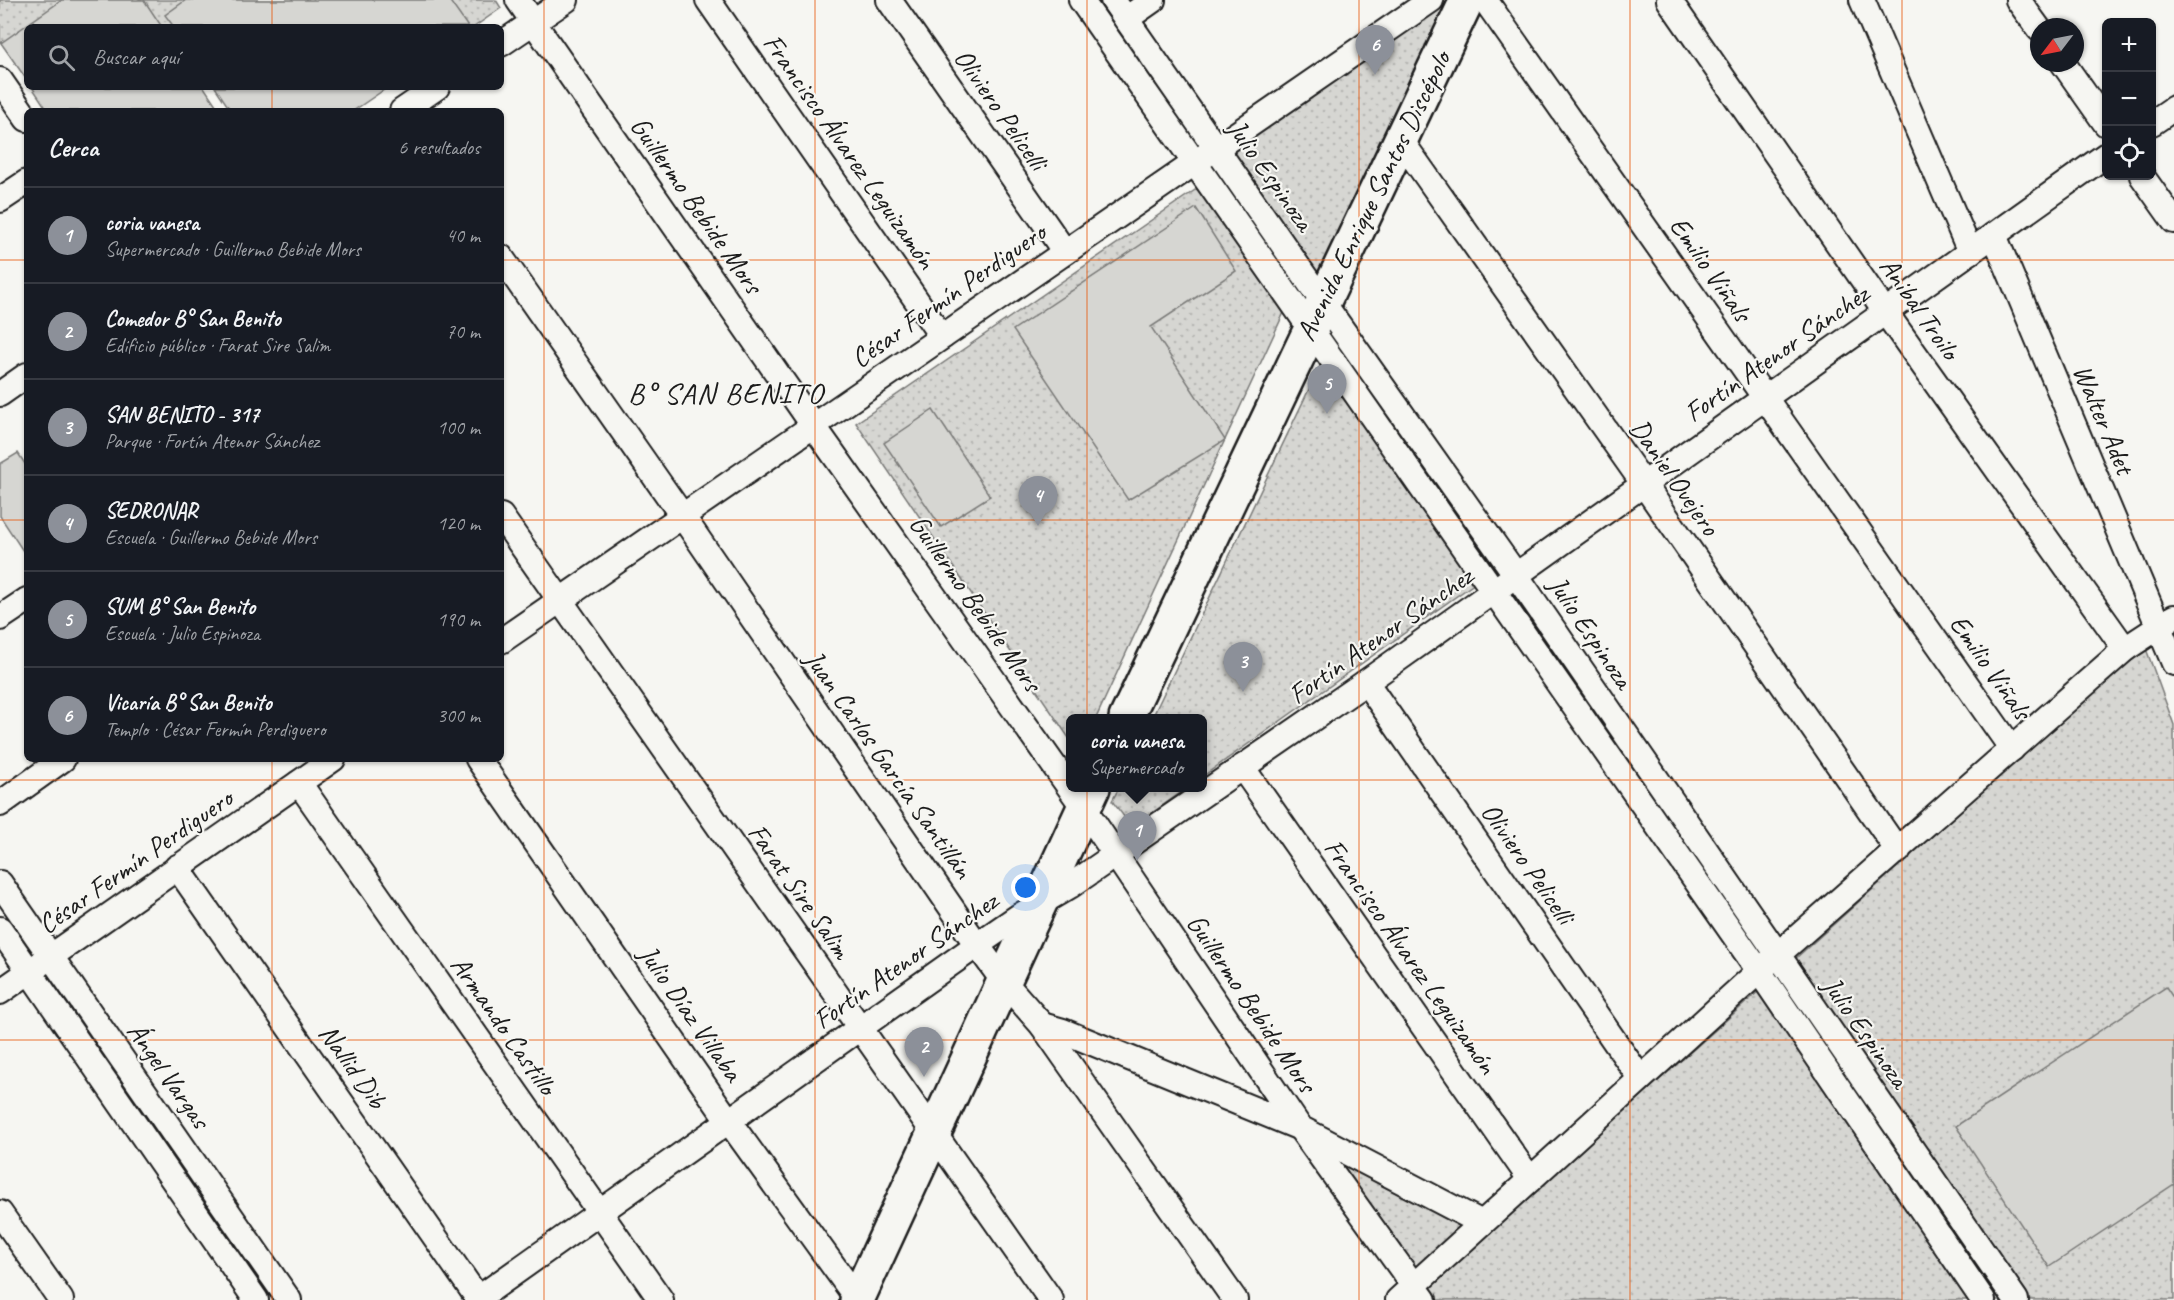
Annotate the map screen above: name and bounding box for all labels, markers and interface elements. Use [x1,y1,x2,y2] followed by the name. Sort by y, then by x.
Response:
[2030,18,2084,72] north arrow
[2102,18,2156,180] map controls
[2102,18,2156,72] button: +
[24,24,504,90] search box
[1356,26,1394,75] pin: 6
[756,27,945,276] street label: Francisco Álvarez Leguizamón
[45,41,78,74] icon: search
[946,41,1058,180] street label: Oliviero Pelicelli
[93,43,179,71] text: Buscar aquí
[1288,43,1460,346] street label: Avenida Enrique Santos Discépolo
[2102,72,2156,126] button: −
[623,110,773,302] street label: Guillermo Bebide Mors
[1219,111,1324,240] street label: Julio Espinoza
[2102,126,2156,180] button: locate
[48,131,98,164] text: Cerca
[398,135,480,160] text: 6 resultados
[105,209,199,237] text: coria vanesa
[1662,210,1761,330] street label: Emilio Viñals
[844,213,1055,375] street label: César Fermín Perdiguero
[63,223,72,248] text: 1
[446,223,480,248] text: 40 m
[105,237,361,262] text: Supermercado · Guillermo Bebide Mors
[1872,250,1970,368] street label: Anibal Troilo
[1677,275,1877,429] street label: Fortín Atenor Sánchez
[105,305,281,333] text: Comedor B° San Benito
[63,319,72,344] text: 2
[446,319,480,344] text: 70 m
[105,333,330,358] text: Edificio público · Farat Sire Salim
[2065,359,2144,482] street label: Walter Adet
[1308,364,1346,414] pin: 5
[628,374,826,412] district label: B° SAN BENITO
[105,401,259,429] text: SAN BENITO - 317
[1622,412,1729,544] street label: Daniel Ovejero
[63,415,72,440] text: 3
[437,415,480,440] text: 100 m
[105,429,319,454] text: Parque · Fortín Atenor Sánchez
[1018,476,1058,526] pin: 4
[105,497,197,525] text: SEDRONAR
[902,508,1052,700] street label: Guillermo Bebide Mors
[63,511,72,536] text: 4
[437,511,480,536] text: 120 m
[105,525,317,550] text: Escuela · Guillermo Bebide Mors
[1281,557,1481,711] street label: Fortín Atenor Sánchez
[1540,567,1643,697] street label: Julio Espinoza
[105,593,255,621] text: SUM B° San Benito
[63,607,72,632] text: 5
[437,607,480,632] text: 190 m
[1942,608,2041,728] street label: Emilio Viñals
[105,621,260,646] text: Escuela · Julio Espinoza
[796,641,982,886] street label: Juan Carlos García Santillán
[1224,642,1262,692] pin: 3
[105,689,272,717] text: Vicaría B° San Benito
[63,703,72,728] text: 6
[437,703,480,728] text: 300 m
[1066,714,1207,792] popup
[105,717,326,742] text: Templo · César Fermín Perdiguero
[1089,727,1184,755] text: coria vanesa
[1089,755,1183,780] text: Supermercado
[31,779,242,941] street label: César Fermín Perdiguero
[1473,795,1585,934] street label: Oliviero Pelicelli
[1118,812,1156,861] pin: 1
[740,816,861,967] street label: Farat Sire Salim
[1317,832,1506,1081] street label: Francisco Álvarez Leguizamón
[1011,873,1040,902] your location
[806,882,1006,1036] street label: Fortín Atenor Sánchez
[1179,907,1326,1101] street label: Guillermo Bebide Mors
[630,936,752,1089] street label: Julio Díaz Villaba
[443,949,566,1104] street label: Armando Castillo
[1814,968,1919,1097] street label: Julio Espinoza
[120,1015,220,1137] street label: Ángel Vargas
[311,1017,396,1116] street label: Nallid Dib
[904,1028,944,1077] pin: 2

